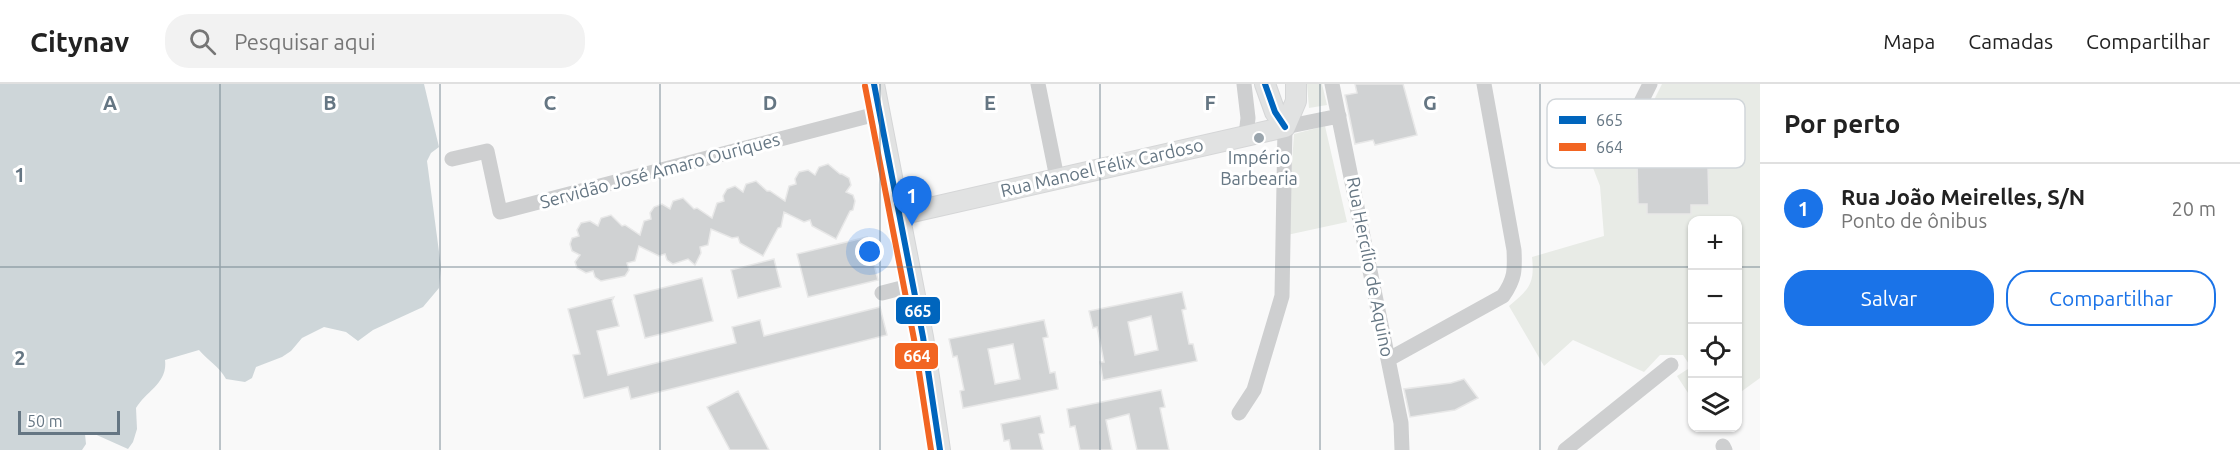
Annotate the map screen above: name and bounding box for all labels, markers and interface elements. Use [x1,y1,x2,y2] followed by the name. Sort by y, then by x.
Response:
[165,14,585,68] search box
[186,25,219,58] icon: search
[30,26,129,57] text: Citynav
[234,29,376,54] text: Pesquisar aqui
[1883,29,1935,53] text: Mapa
[1968,29,2053,53] text: Camadas
[2086,29,2210,53] text: Compartilhar
[103,91,117,114] text: A
[323,91,337,114] text: B
[544,91,557,114] text: C
[763,91,777,114] text: D
[984,91,996,114] text: E
[1204,91,1216,114] text: F
[1423,91,1437,114] text: G
[1547,99,1745,168] legend
[1784,109,1900,138] text: Por perto
[1596,111,1623,129] text: 665
[538,128,782,212] street label: Servidão José Amaro Ouriques
[1252,131,1266,145] marker: Império Barbearia
[998,134,1205,200] street label: Rua Manoel Félix Cardoso
[1596,138,1623,156] text: 664
[1220,147,1298,188] place label: Império Barbearia
[14,163,26,186] text: 1
[1344,175,1398,358] street label: Rua Hercílio de Aquino
[892,176,932,226] pin: 1
[1841,184,2085,209] text: Rua João Meirelles, S/N
[1798,197,1809,220] text: 1
[2172,197,2216,220] text: 20 m
[1841,209,1987,232] text: Ponto de ônibus
[1688,216,1742,432] map controls
[1688,216,1742,270] button: +
[855,237,884,266] your location
[1688,270,1742,324] button: −
[1784,270,1994,326] button: Salvar
[2006,270,2216,326] button: Compartilhar
[895,296,941,325] line badge: 665
[904,302,932,320] text: 665
[1688,324,1742,378] button: locate
[894,342,939,370] line badge: 664
[14,346,26,369] text: 2
[903,347,931,365] text: 664
[1688,378,1742,432] button: layers
[18,408,120,436] scale bar
[27,412,63,430] text: 50 m

